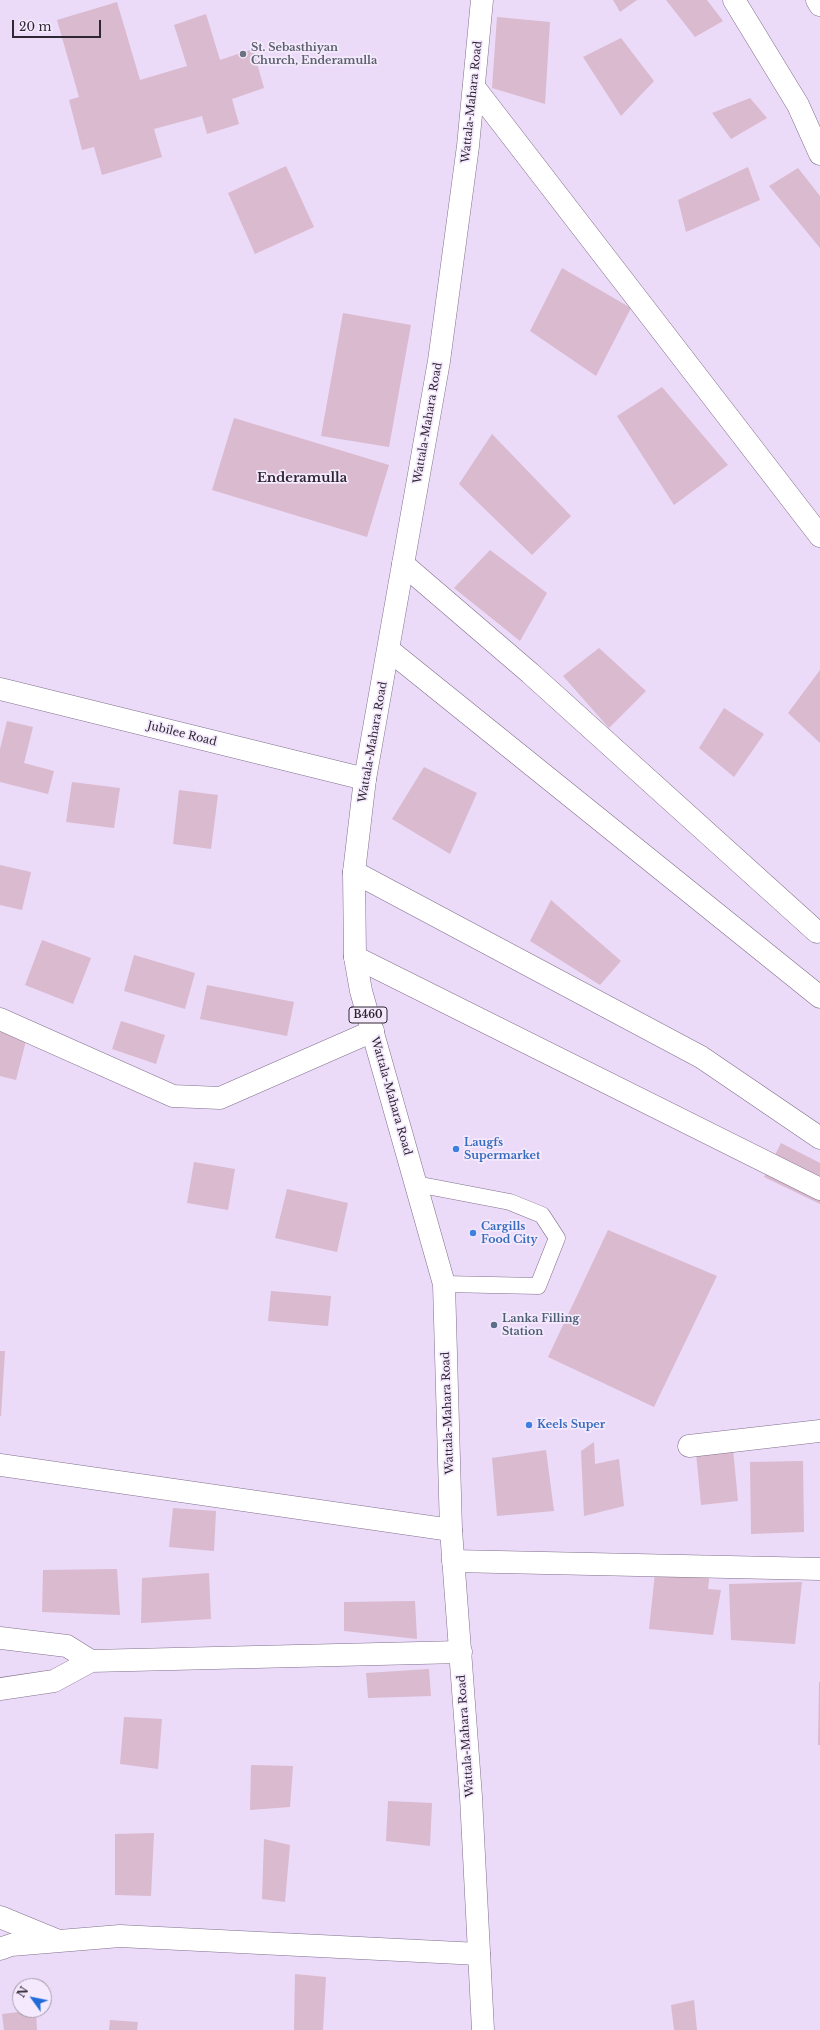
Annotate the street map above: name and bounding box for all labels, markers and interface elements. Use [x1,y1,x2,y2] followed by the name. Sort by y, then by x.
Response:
[14,12,103,38] scale bar
[19,19,51,34] text: 20 m
[459,40,485,164] street label: Wattala-Mahara Road
[251,41,377,67] place label: St. Sebasthiyan Church, Enderamulla
[238,49,248,59] marker: St. Sebasthiyan Church, Enderamulla
[411,361,445,485] street label: Wattala-Mahara Road
[257,470,347,486] district label: Enderamulla
[356,680,390,804] street label: Wattala-Mahara Road
[146,719,218,749] street label: Jubilee Road
[349,1007,387,1023] road number: B460
[368,1035,414,1157] street label: Wattala-Mahara Road
[464,1136,540,1162] place label: Laugfs Supermarket
[451,1144,461,1154] marker: Laugfs Supermarket
[481,1220,538,1246] place label: Cargills Food City
[468,1228,478,1238] marker: Cargills Food City
[502,1312,579,1338] place label: Lanka Filling Station
[489,1320,499,1330] marker: Lanka Filling Station
[439,1351,457,1475] street label: Wattala-Mahara Road
[537,1418,605,1432] place label: Keels Super
[524,1420,534,1430] marker: Keels Super
[455,1674,477,1798] street label: Wattala-Mahara Road
[12,1978,52,2018] north arrow
[14,1984,31,2000] text: N

